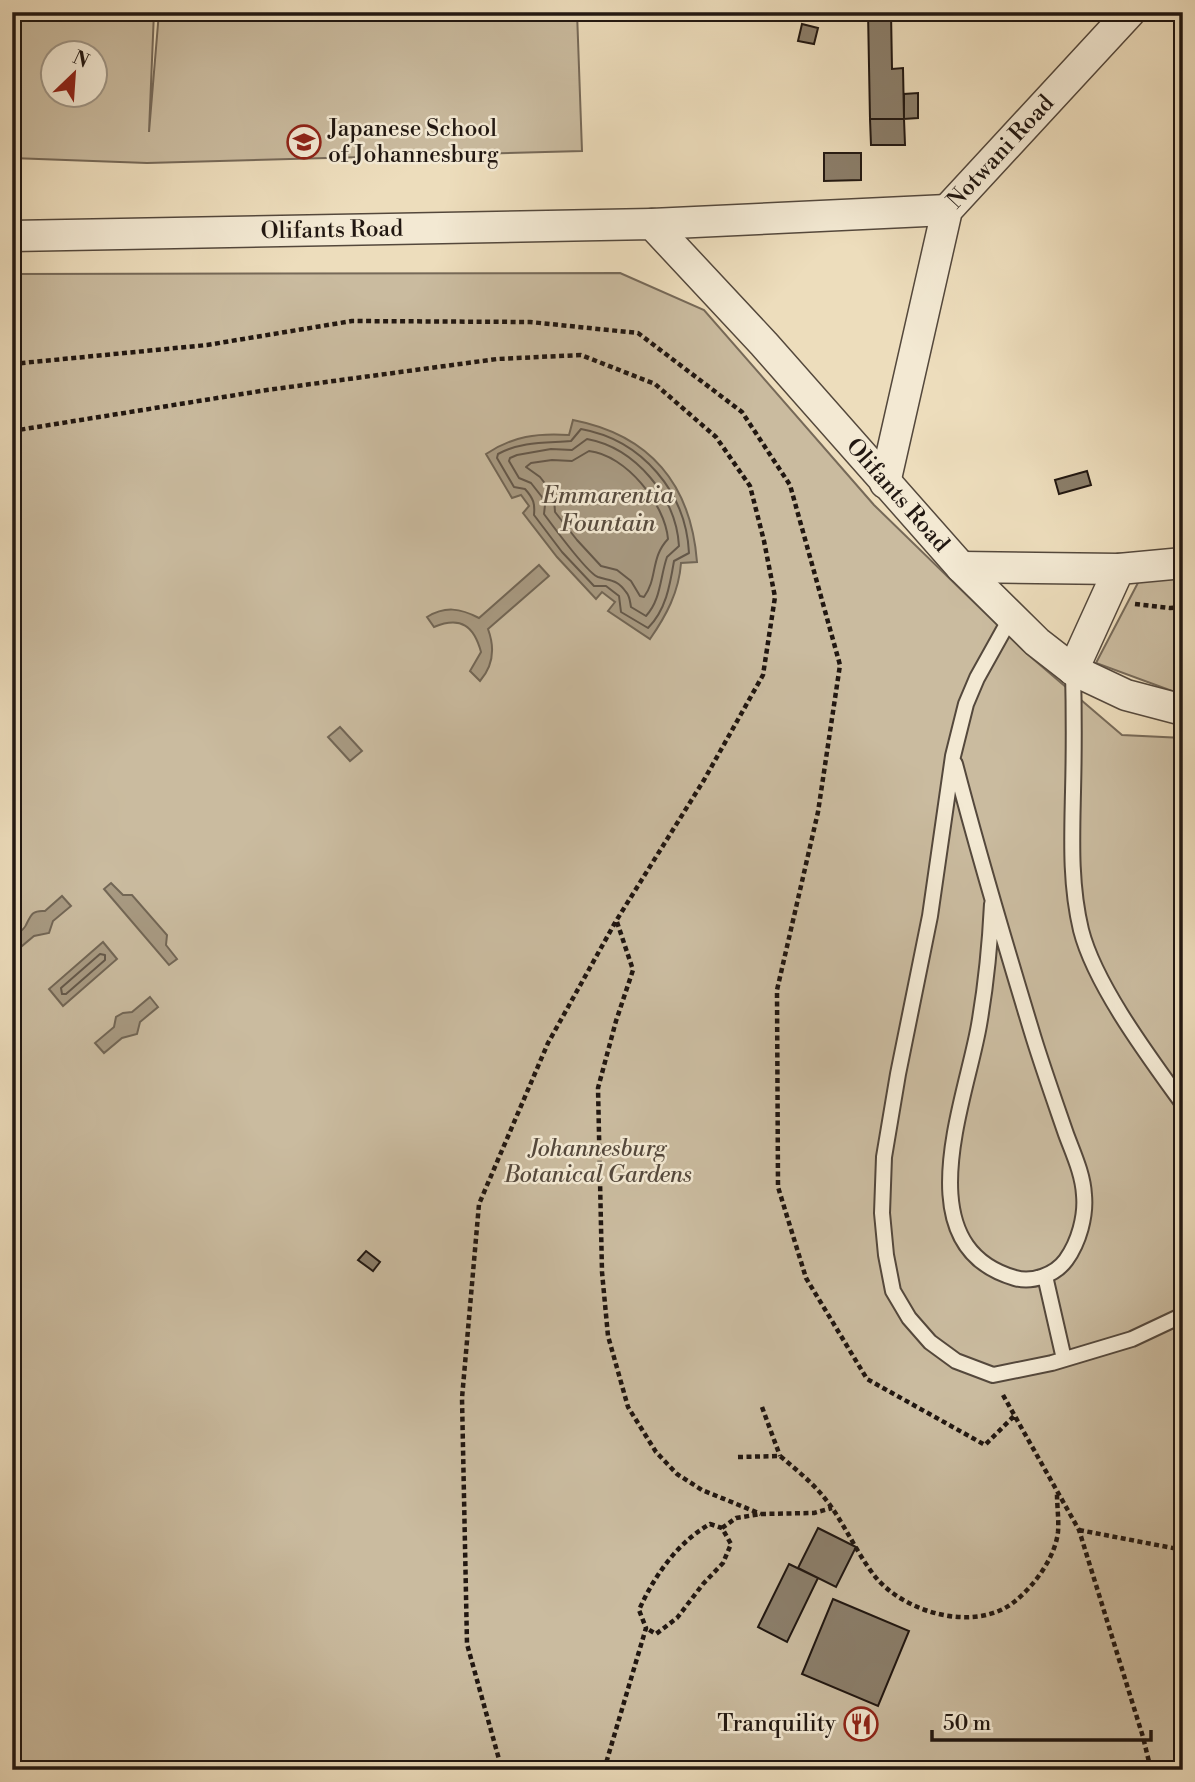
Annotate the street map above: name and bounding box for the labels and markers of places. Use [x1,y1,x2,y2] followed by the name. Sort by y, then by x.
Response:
[327,115,499,169] place label: Japanese School of Johannesburg
[285,123,323,161] school or university icon: Japanese School of Johannesburg
[842,1705,880,1743] restaurant icon: Tranquility
[717,1710,837,1738] place label: Tranquility

